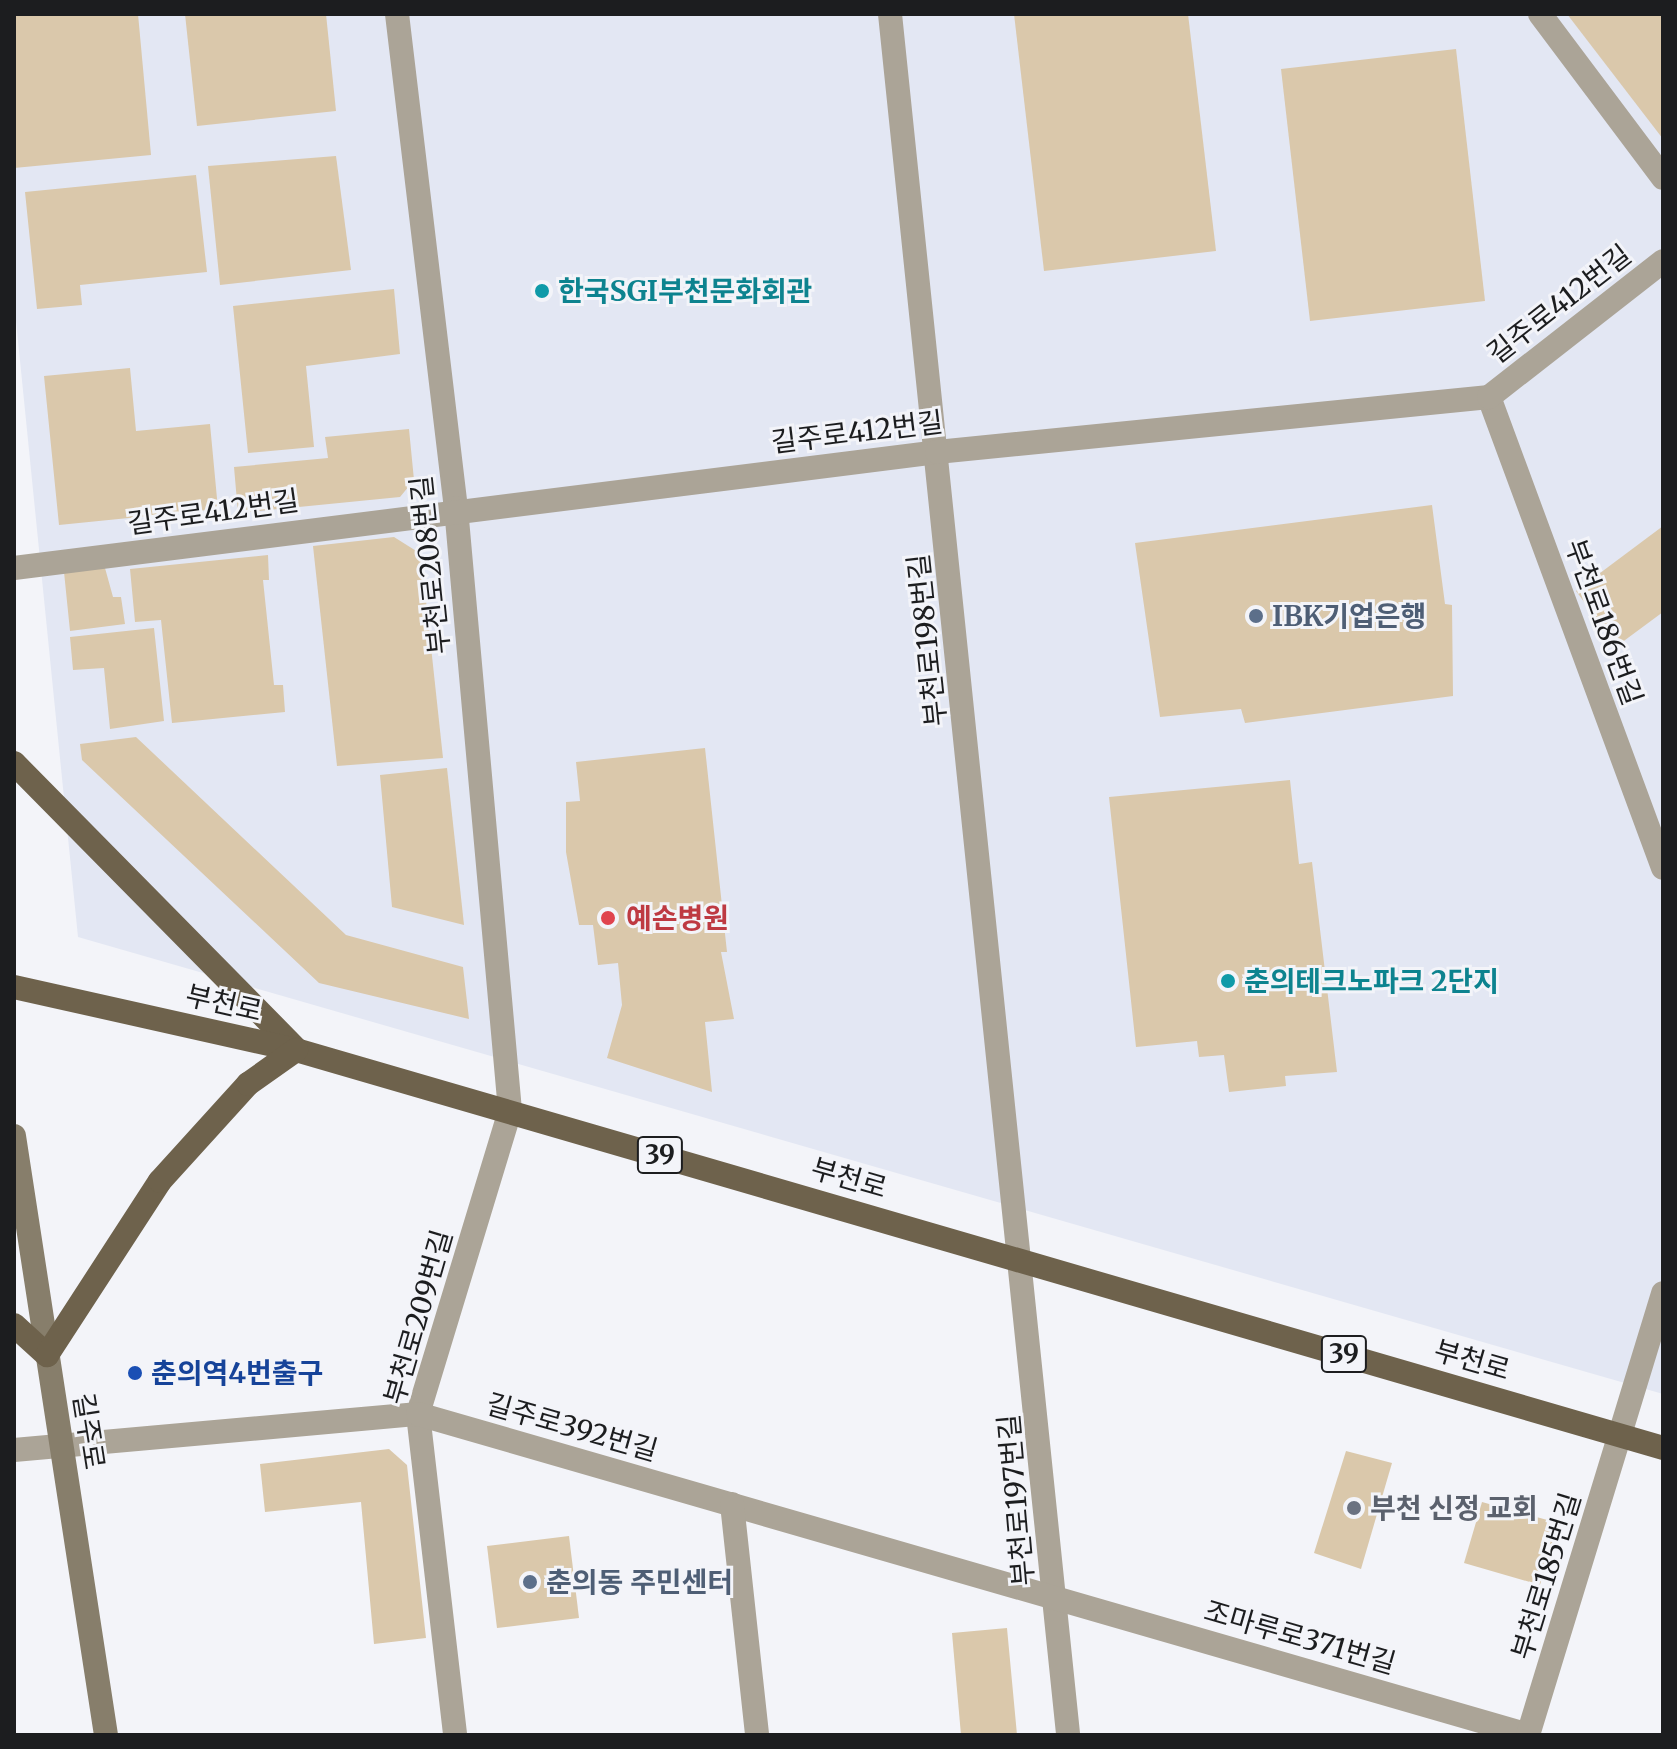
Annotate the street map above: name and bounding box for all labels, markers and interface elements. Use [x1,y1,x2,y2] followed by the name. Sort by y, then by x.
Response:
[1481,238,1637,370] street label: 길주로412번길
[558,274,813,308] place label: 한국SGI부천문화회관
[533,282,551,300] marker: 한국SGI부천문화회관
[769,405,945,459] street label: 길주로412번길
[404,474,456,656] street label: 부천로208번길
[125,483,301,541] street label: 길주로412번길
[1558,534,1650,710] street label: 부천로186번길
[901,552,953,728] street label: 부천로198번길
[1272,599,1426,633] place label: IBK기업은행
[1247,607,1265,625] marker: IBK기업은행
[626,901,729,935] place label: 예손병원
[597,907,619,929] marker: 예손병원
[1244,964,1499,998] place label: 춘의테크노파크 2단지
[1219,972,1237,990] marker: 춘의테크노파크 2단지
[183,978,265,1028] street label: 부천로
[636,1133,684,1177] road number: 39
[807,1151,891,1205] street label: 부천로
[377,1226,459,1408] street label: 부천로209번길
[1320,1332,1368,1376] road number: 39
[1430,1333,1514,1387] street label: 부천로
[151,1356,323,1390] place label: 춘의역4번출구
[126,1364,144,1382] marker: 춘의역4번출구
[482,1386,662,1468] street label: 길주로392번길
[66,1390,112,1472] street label: 길주로
[992,1413,1040,1587] street label: 부천로197번길
[1505,1489,1587,1663] street label: 부천로185번길
[1370,1491,1538,1525] place label: 부천 신정 교회
[1345,1499,1363,1517] marker: 부천 신정 교회
[546,1565,733,1599] place label: 춘의동 주민센터
[521,1573,539,1591] marker: 춘의동 주민센터
[1200,1594,1400,1680] street label: 조마루로371번길

